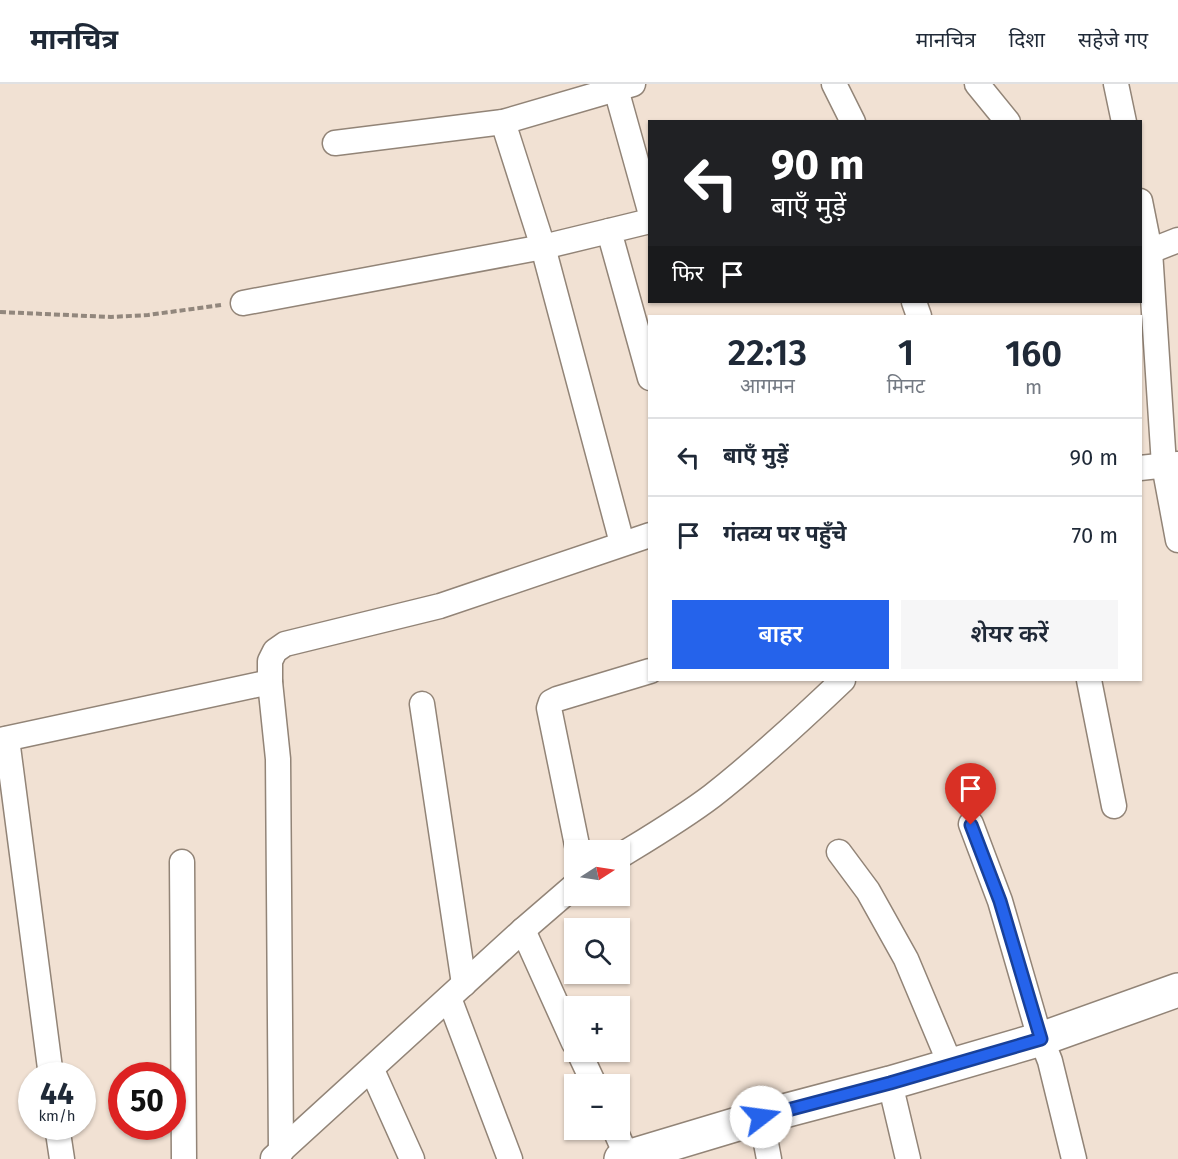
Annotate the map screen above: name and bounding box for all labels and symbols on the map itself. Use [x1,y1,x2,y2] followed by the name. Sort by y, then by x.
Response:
[945,763,996,825] pin
[564,840,630,906] north arrow
[108,1062,186,1140] speed limit sign: 50
[729,1085,793,1149] position arrow

